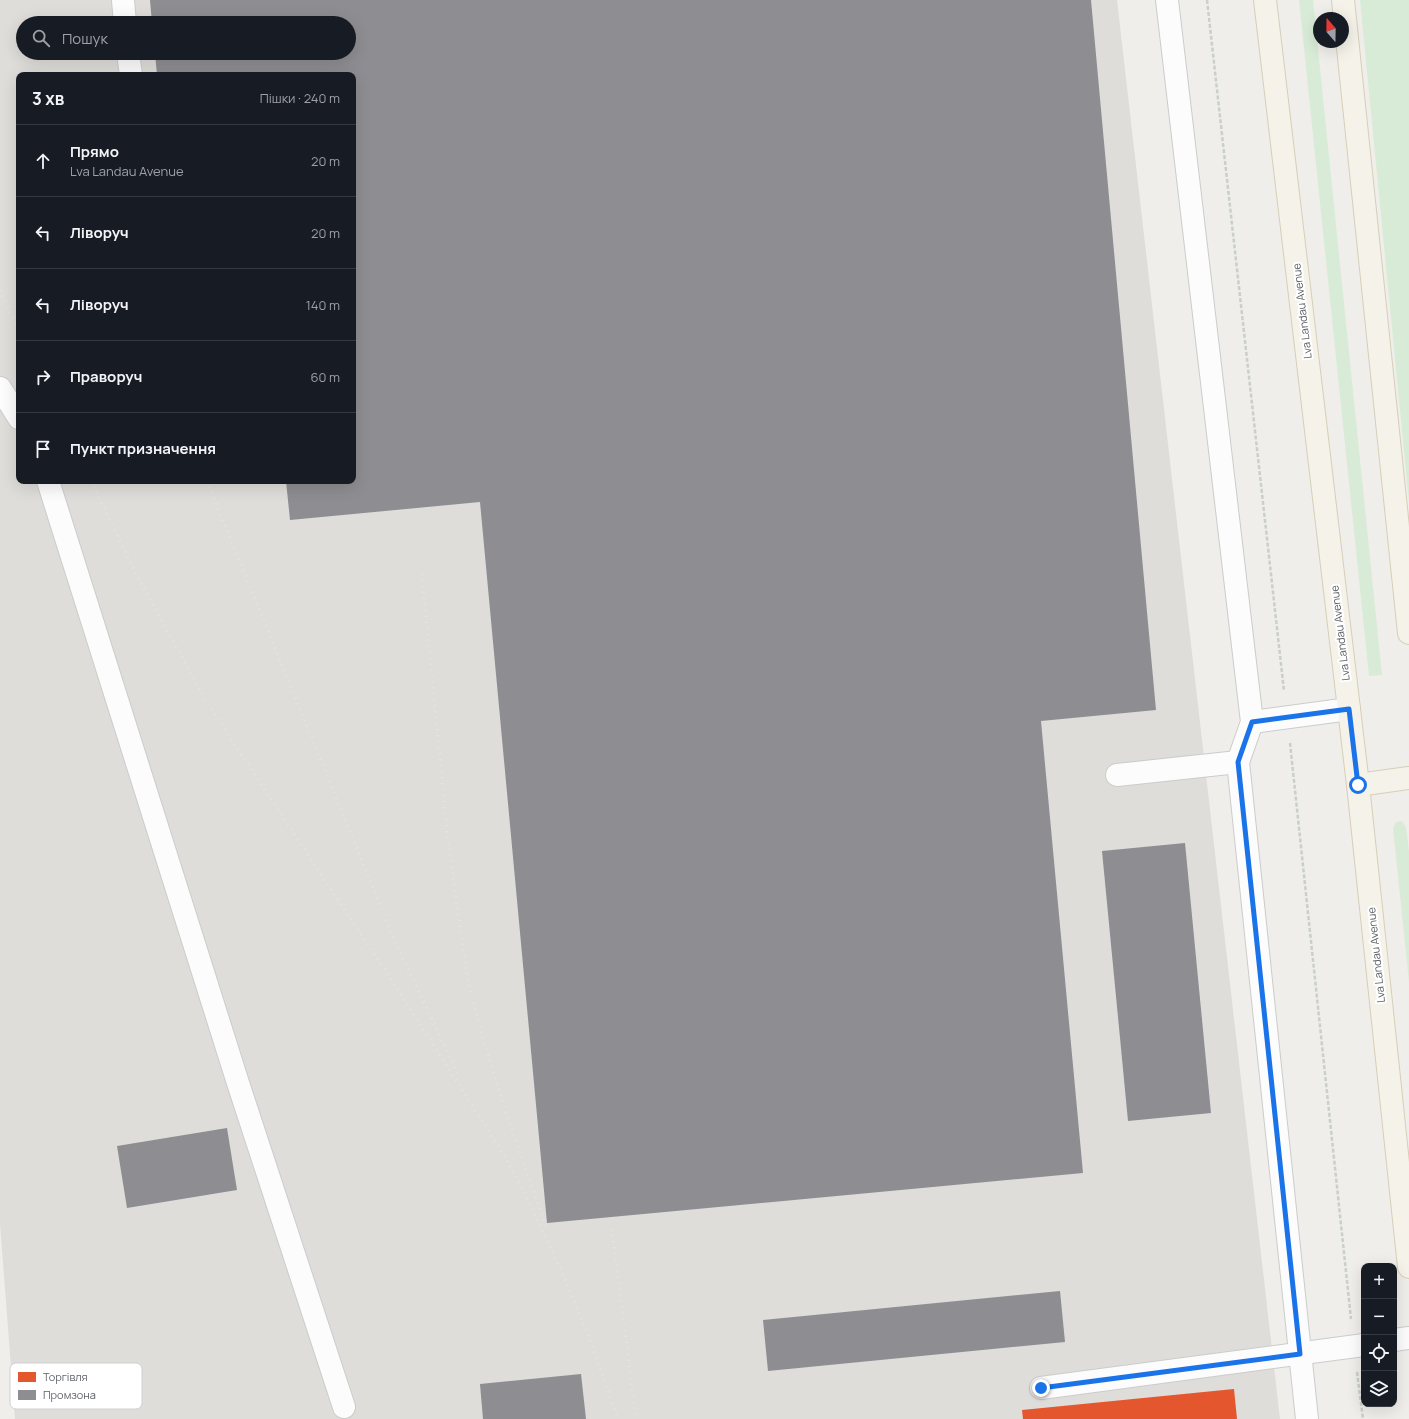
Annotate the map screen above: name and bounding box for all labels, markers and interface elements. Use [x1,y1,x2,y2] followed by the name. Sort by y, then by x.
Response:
[1313,12,1349,48] north arrow
[16,16,356,60] search box
[30,27,52,49] icon: search
[62,28,108,49] text: Пошук
[32,87,64,110] text: 3 хв
[260,89,340,107] text: Пішки · 240 m
[70,141,119,162] text: Прямо
[32,150,54,172] icon: ahead
[311,152,340,170] text: 20 m
[70,162,184,180] text: Lva Landau Avenue
[32,222,54,244] icon: left
[70,222,129,243] text: Ліворуч
[311,224,340,242] text: 20 m
[1288,262,1315,360] street label: Lva Landau Avenue
[32,294,54,316] icon: left
[70,294,129,315] text: Ліворуч
[306,296,340,314] text: 140 m
[32,366,54,388] icon: right
[70,366,142,387] text: Праворуч
[310,368,340,386] text: 60 m
[32,438,54,460] icon: arrive
[70,438,216,459] text: Пункт призначення
[1326,584,1353,682] street label: Lva Landau Avenue
[1349,776,1367,794] route start
[1363,906,1388,1004] street label: Lva Landau Avenue
[1361,1263,1397,1407] map controls
[1361,1263,1397,1299] button: +
[1361,1299,1397,1335] button: −
[1361,1335,1397,1371] button: locate
[10,1363,142,1409] legend
[43,1369,88,1384] text: Торгівля
[1361,1371,1397,1407] button: layers
[1032,1379,1050,1397] route end
[43,1387,96,1402] text: Промзона

